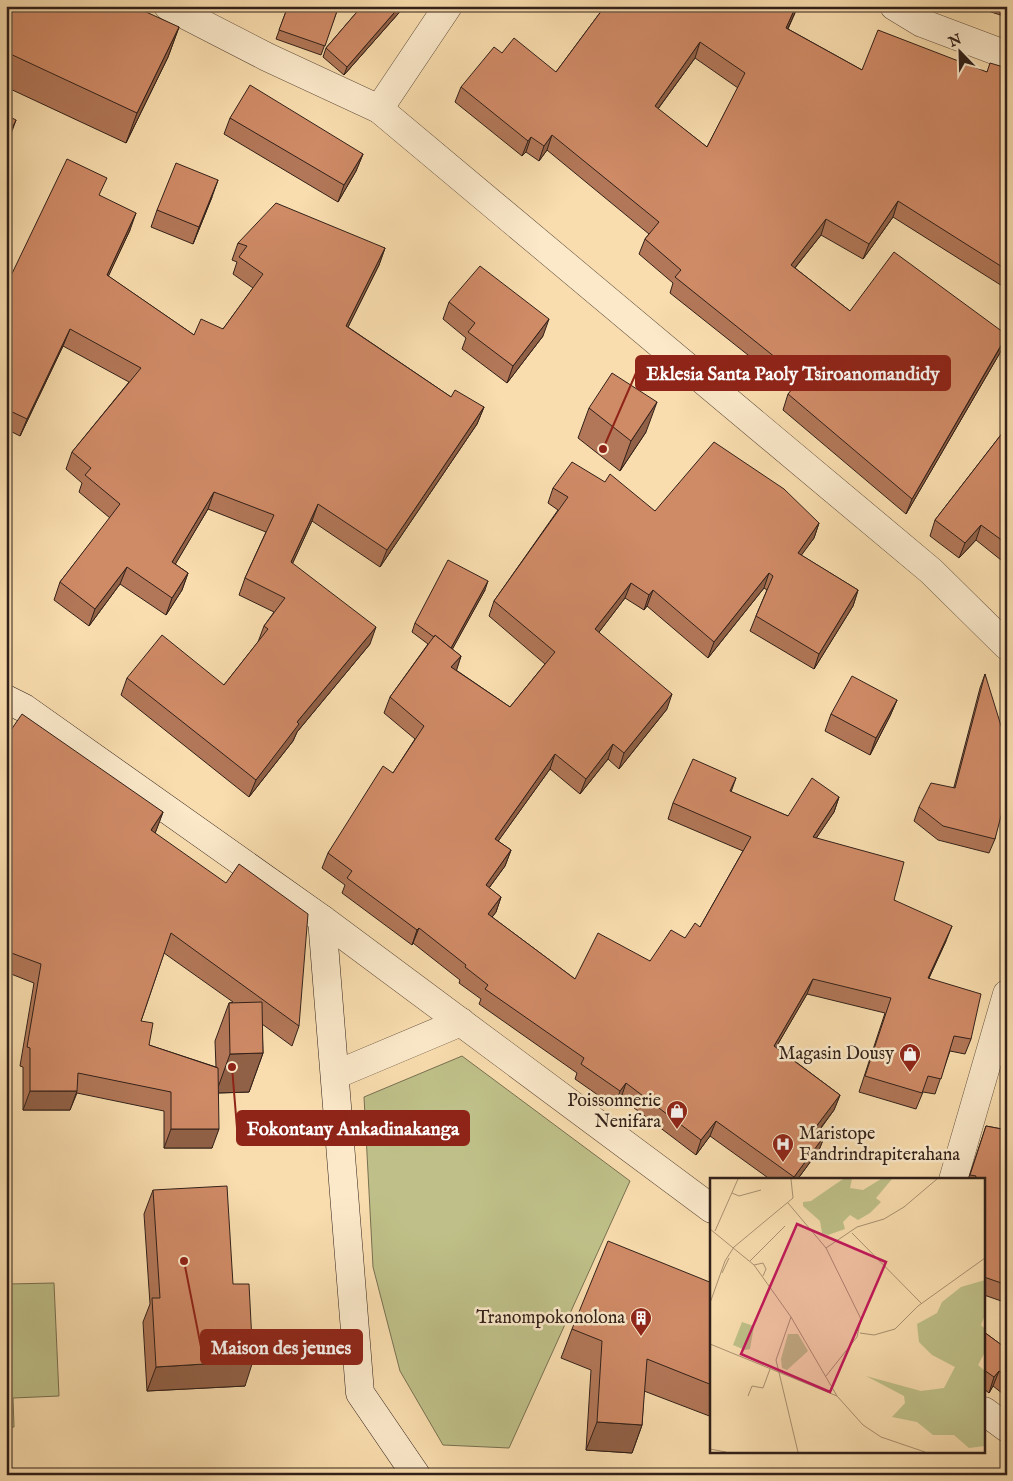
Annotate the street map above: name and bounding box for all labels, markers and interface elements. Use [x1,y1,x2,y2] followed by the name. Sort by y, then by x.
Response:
[936,28,986,78] north arrow
[945,30,964,52] text: N
[636,356,950,390] callout: Eklesia Santa Paoly Tsiroanomandidy
[646,363,940,387] text: Eklesia Santa Paoly Tsiroanomandidy
[898,1042,922,1073] shop icon: Magasin Dousy
[778,1043,894,1066] place label: Magasin Dousy
[567,1090,661,1134] place label: Poissonnerie Nenifara
[665,1099,689,1130] shop icon: Poissonnerie Nenifara
[237,1111,469,1145] callout: Fokontany Ankadinakanga
[247,1118,460,1142] text: Fokontany Ankadinakanga
[799,1123,960,1167] place label: Maristope Fandrindrapiterahana
[771,1132,795,1163] hospital icon: Maristope Fandrindrapiterahana
[710,1178,986,1454] inset map
[629,1306,653,1337] building icon: Tranompokonolona
[476,1307,625,1330] place label: Tranompokonolona
[201,1330,362,1364] callout: Maison des jeunes
[211,1337,352,1361] text: Maison des jeunes

